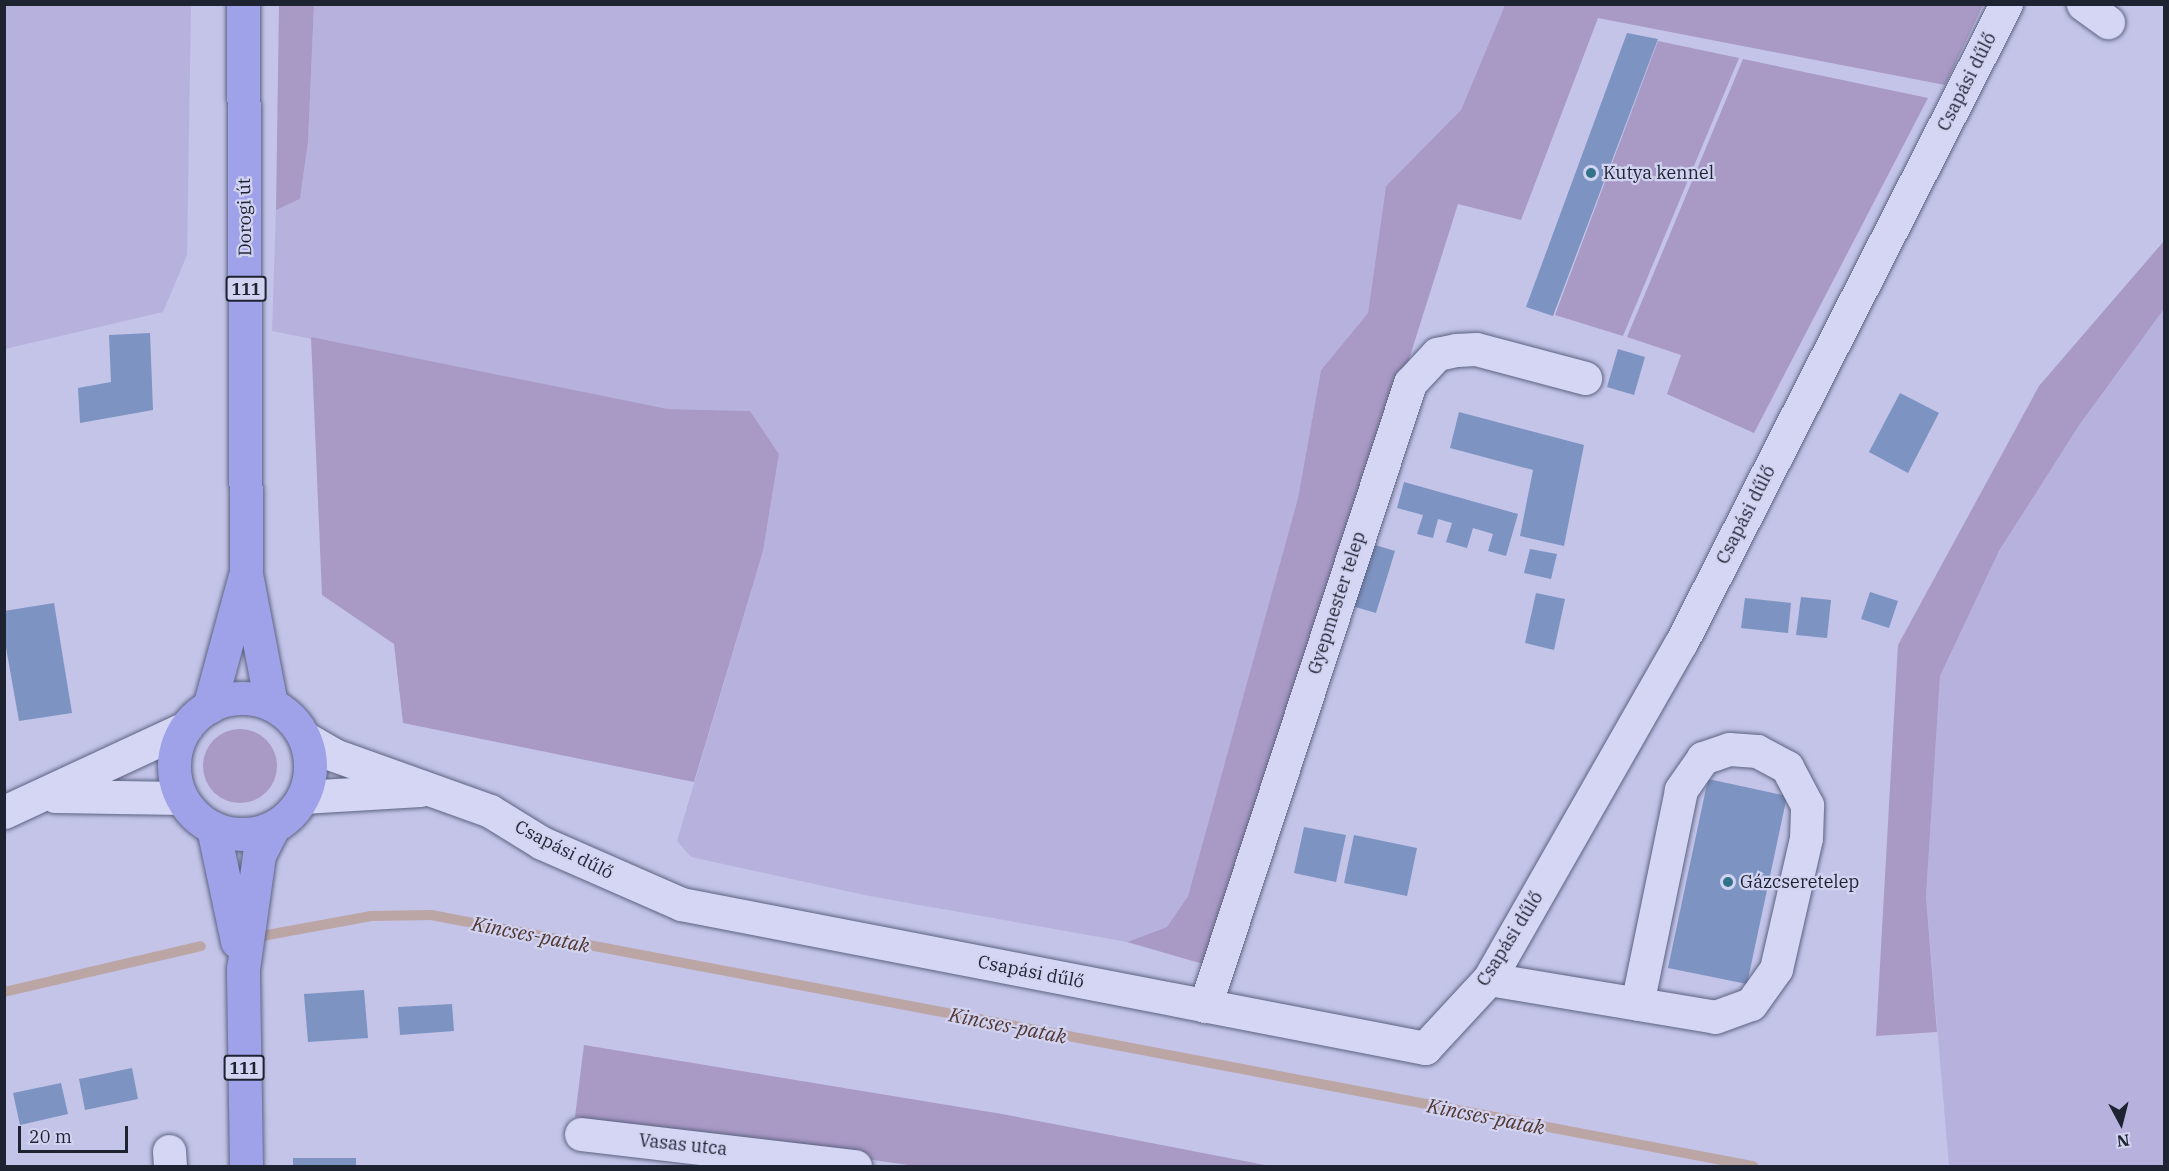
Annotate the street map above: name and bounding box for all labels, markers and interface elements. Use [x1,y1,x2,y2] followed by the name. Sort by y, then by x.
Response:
[1933,29,2001,135] street label: Csapási dűlő
[1603,162,1714,184] place label: Kutya kennel
[1584,166,1598,180] marker: Kutya kennel
[234,178,256,256] street label: Dorogi út
[225,276,267,302] road number: 111
[1712,462,1780,568] street label: Csapási dűlő
[1304,529,1370,677] street label: Gyepmester telep
[511,816,617,884] street label: Csapási dűlő
[1740,871,1859,893] place label: Gázcseretelep
[1721,875,1735,889] marker: Gázcseretelep
[1472,888,1548,990] street label: Csapási dűlő
[470,911,592,957] water label: Kincses-patak
[976,951,1086,993] street label: Csapási dűlő
[947,1002,1069,1048] water label: Kincses-patak
[223,1055,265,1081] road number: 111
[1425,1093,1547,1139] water label: Kincses-patak
[2091,1093,2151,1153] north arrow
[21,1114,130,1152] scale bar
[29,1125,72,1148] text: 20 m
[638,1130,728,1160] street label: Vasas utca
[2116,1130,2131,1152] text: N

